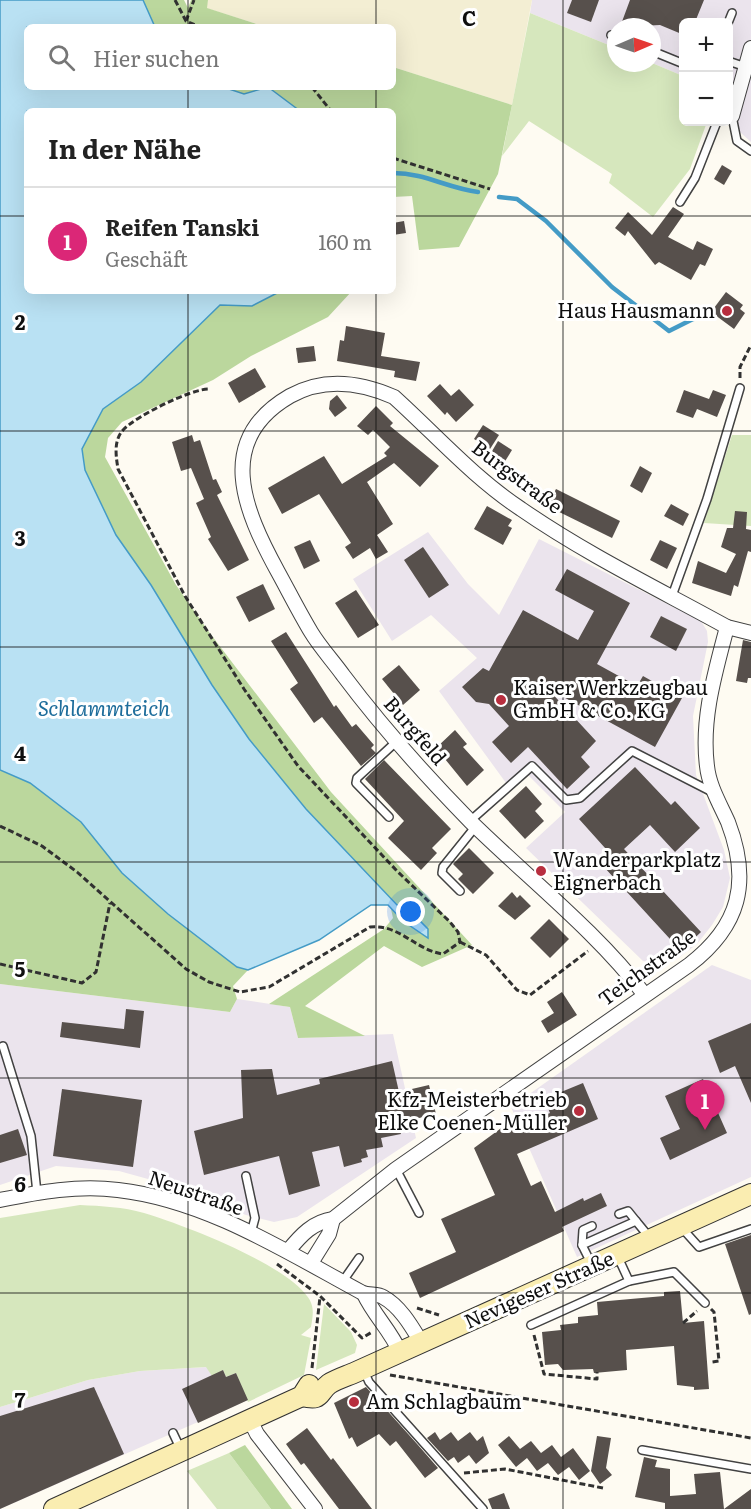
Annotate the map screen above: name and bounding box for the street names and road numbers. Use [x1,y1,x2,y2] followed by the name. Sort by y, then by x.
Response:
[467,431,570,520] street label: Burgstraße
[378,689,455,771] street label: Burgfeld
[591,921,701,1012] street label: Teichstraße
[145,1161,248,1221] street label: Neustraße
[458,1242,618,1335] street label: Nevigeser Straße

